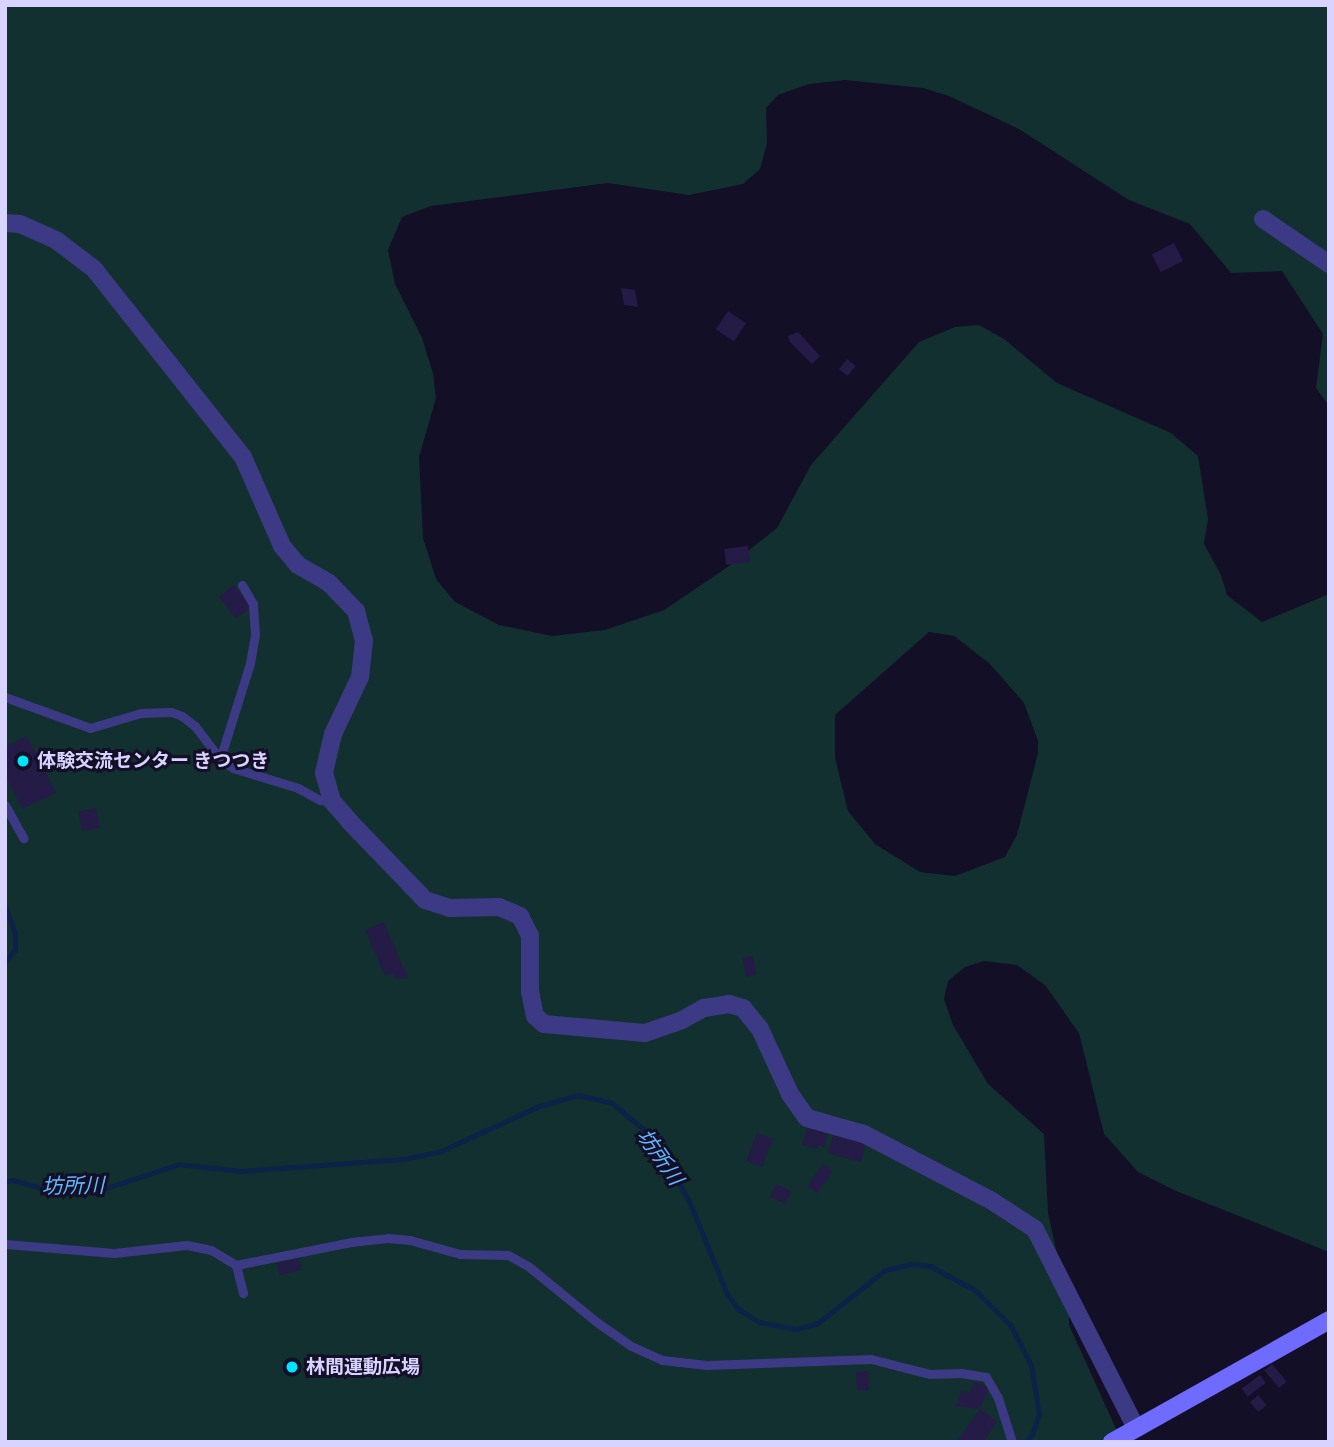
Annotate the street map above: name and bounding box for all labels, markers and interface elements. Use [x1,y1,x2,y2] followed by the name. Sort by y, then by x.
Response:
[37,750,269,772] place label: 体験交流センター きつつき
[15,753,31,769] marker: 体験交流センター きつつき
[632,1124,688,1190] water label: 坊所川
[41,1173,105,1199] water label: 坊所川
[306,1356,420,1378] place label: 林間運動広場
[284,1359,300,1375] marker: 林間運動広場

